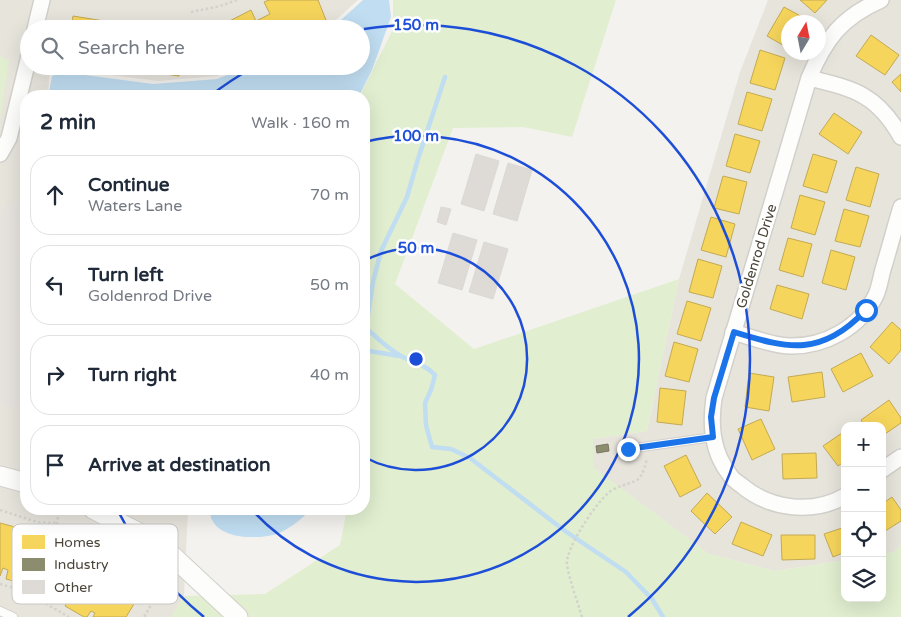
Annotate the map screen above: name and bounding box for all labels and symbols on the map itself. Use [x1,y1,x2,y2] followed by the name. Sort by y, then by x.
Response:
[781,15,826,60] north arrow
[393,16,439,34] text: 150 m
[393,127,439,145] text: 100 m
[732,202,780,311] street label: Goldenrod Drive
[398,239,434,257] text: 50 m
[855,299,878,322] route start
[407,350,425,368] centre of rings
[617,438,640,461] route end
[12,524,178,604] legend
[54,534,101,551] text: Homes
[54,556,109,573] text: Industry
[54,579,93,596] text: Other

